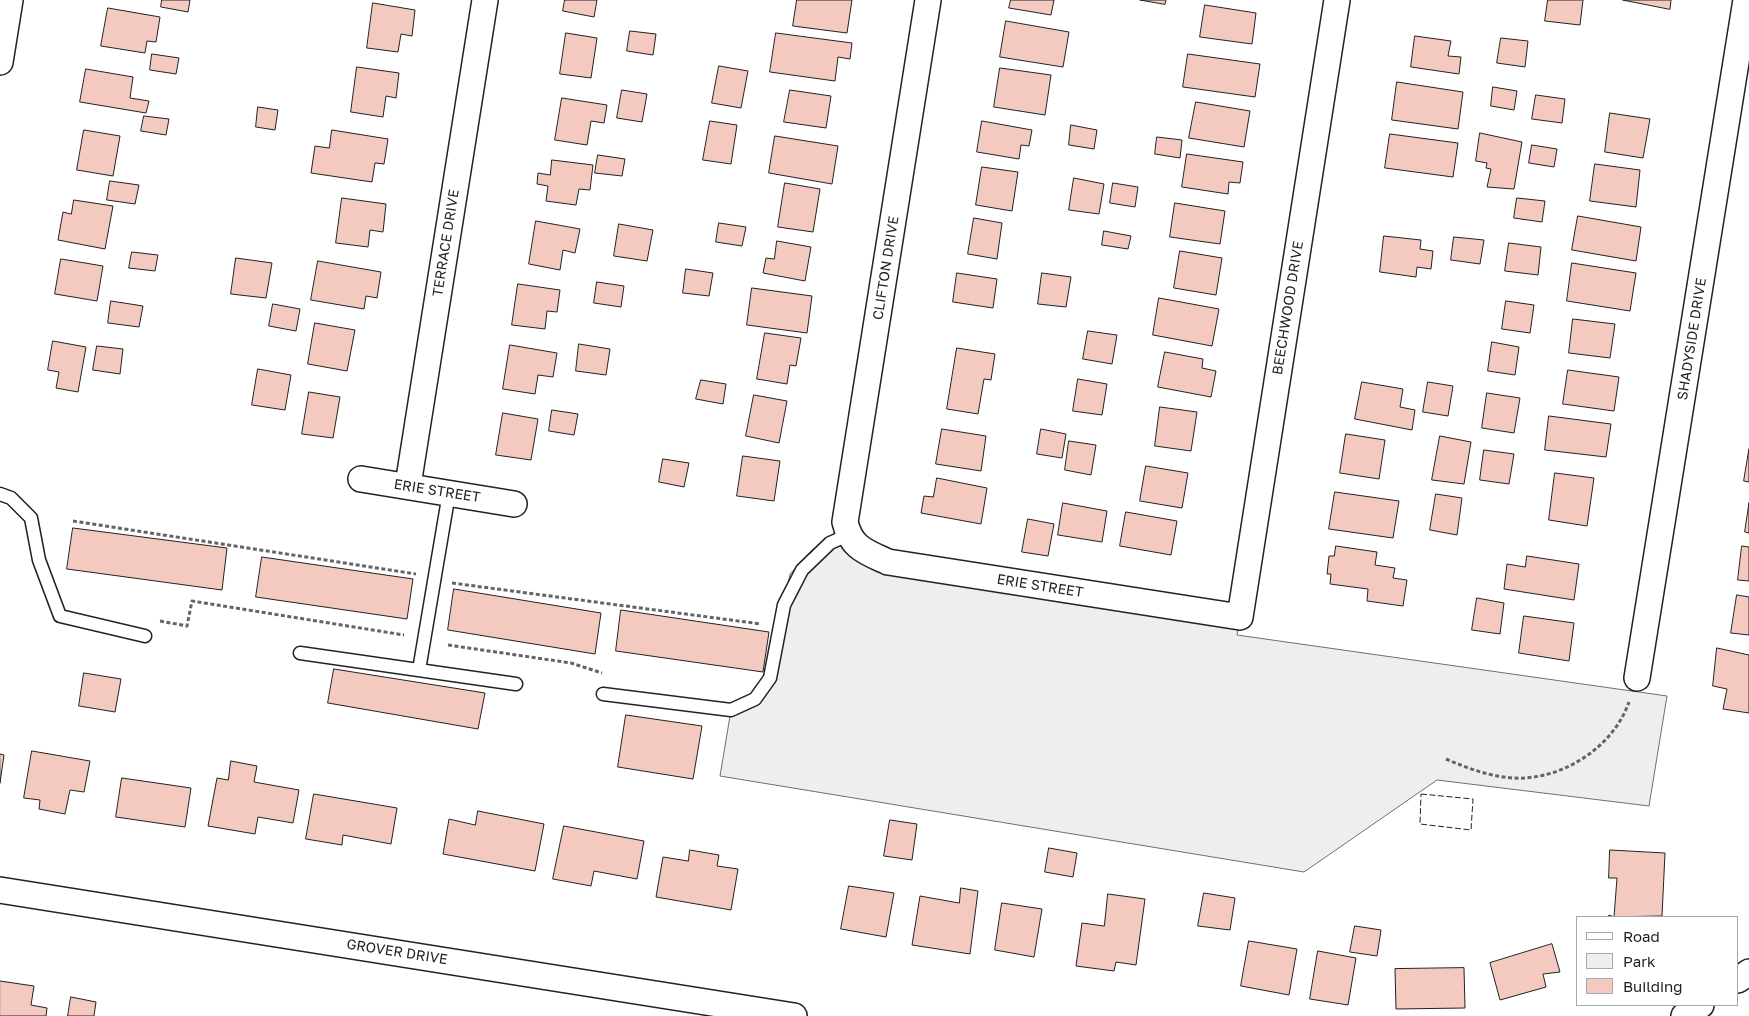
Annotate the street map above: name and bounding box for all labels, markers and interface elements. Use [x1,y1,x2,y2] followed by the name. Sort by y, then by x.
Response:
[429,188,463,298] street label: TERRACE DRIVE
[869,215,903,321] street label: CLIFTON DRIVE
[1269,240,1307,376] street label: BEECHWOOD DRIVE
[1674,277,1710,401] street label: SHADYSIDE DRIVE
[393,476,481,506] street label: ERIE STREET
[996,571,1084,601] street label: ERIE STREET
[1576,916,1739,1006] legend
[1623,927,1660,945] text: Road
[345,936,449,968] street label: GROVER DRIVE
[1623,952,1655,970] text: Park
[1623,977,1683,995] text: Building

